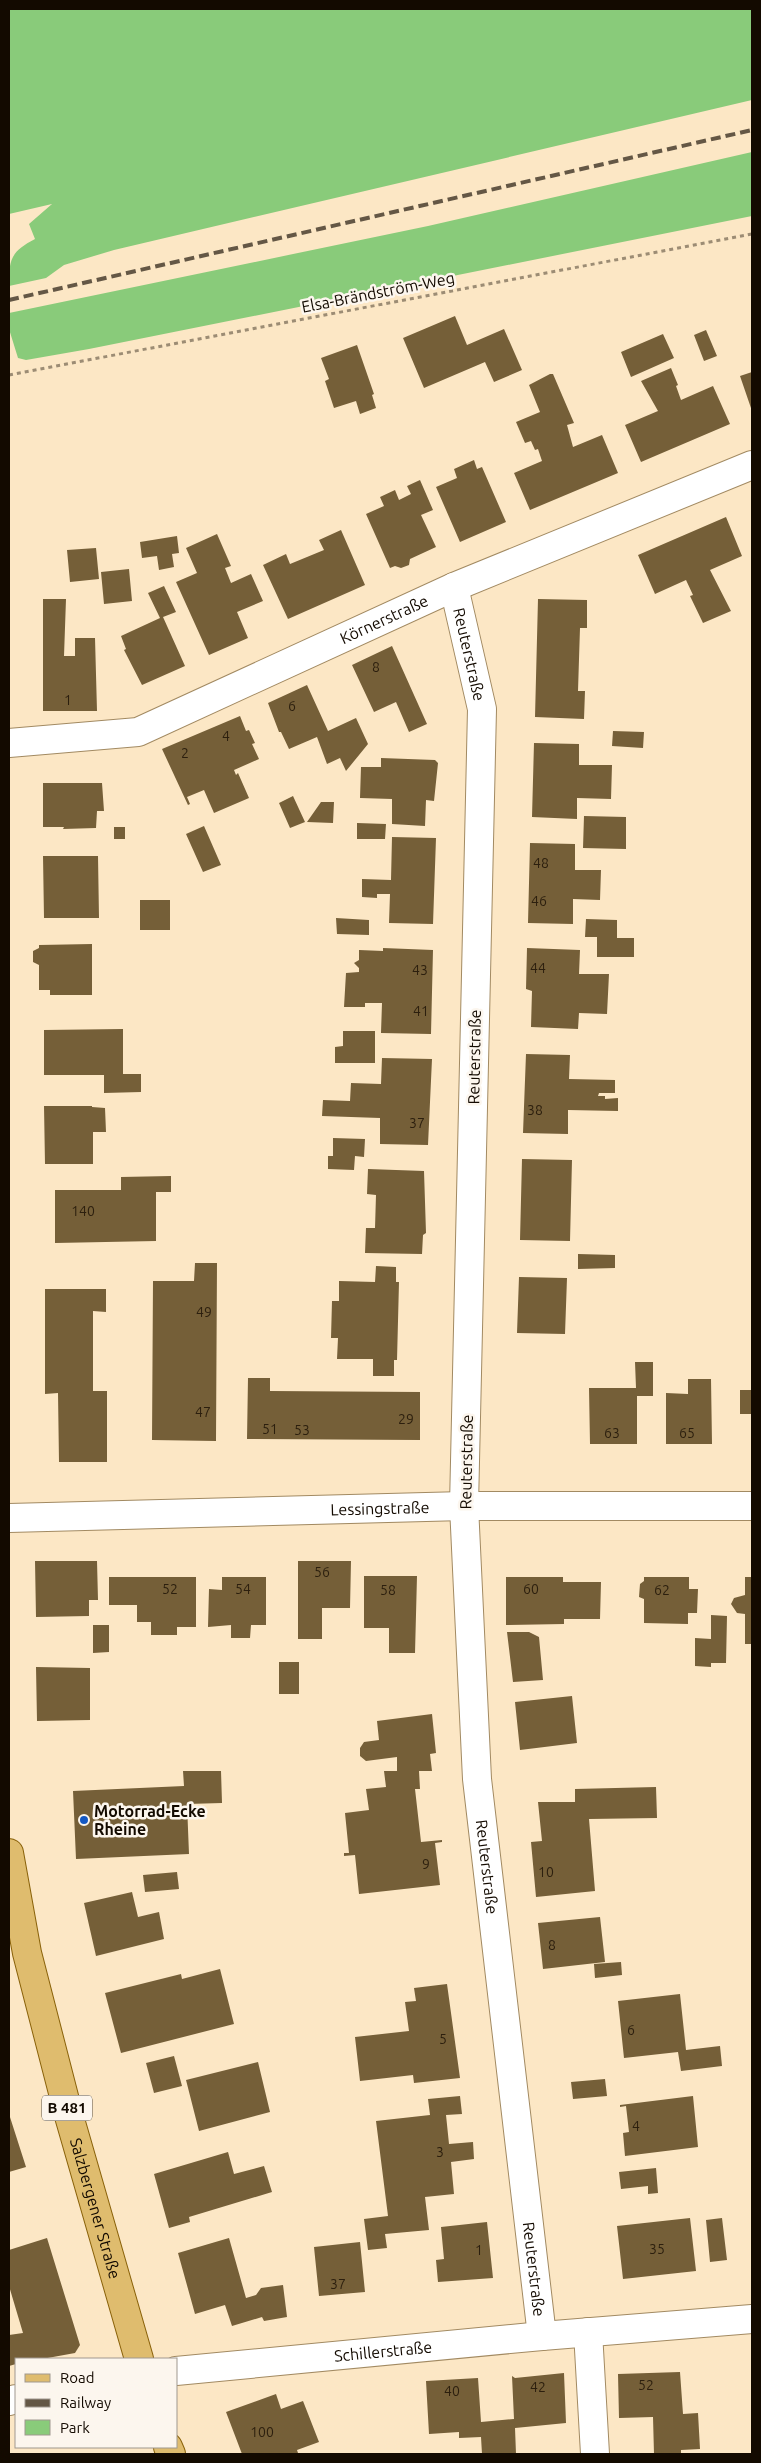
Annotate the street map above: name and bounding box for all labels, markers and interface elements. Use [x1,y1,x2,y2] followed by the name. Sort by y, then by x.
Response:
[300,268,456,316] street label: Elsa-Brändström-Weg
[337,591,431,647] street label: Körnerstraße
[450,606,489,703] street label: Reuterstraße
[372,659,380,675] house number: 8
[64,692,72,708] house number: 1
[288,698,296,714] house number: 6
[222,728,230,744] house number: 4
[181,745,189,761] house number: 2
[533,855,549,871] house number: 48
[531,893,547,909] house number: 46
[530,960,546,976] house number: 44
[412,962,428,978] house number: 43
[413,1003,429,1019] house number: 41
[464,1009,484,1105] street label: Reuterstraße
[527,1102,543,1118] house number: 38
[409,1115,425,1131] house number: 37
[71,1203,95,1219] house number: 140
[196,1304,212,1320] house number: 49
[195,1404,211,1420] house number: 47
[398,1411,414,1427] house number: 29
[456,1414,476,1510] street label: Reuterstraße
[262,1421,278,1437] house number: 51
[294,1422,310,1438] house number: 53
[604,1425,620,1441] house number: 63
[679,1425,695,1441] house number: 65
[330,1498,430,1519] street label: Lessingstraße
[314,1564,330,1580] house number: 56
[162,1581,178,1597] house number: 52
[235,1581,251,1597] house number: 54
[523,1581,539,1597] house number: 60
[380,1582,396,1598] house number: 58
[654,1582,670,1598] house number: 62
[94,1802,206,1838] place label: Motorrad-Ecke Rheine
[78,1814,90,1826] marker: Motorrad-Ecke Rheine
[473,1818,502,1915] street label: Reuterstraße
[422,1856,430,1872] house number: 9
[538,1864,554,1880] house number: 10
[548,1937,556,1953] house number: 8
[627,2022,635,2038] house number: 6
[439,2031,447,2047] house number: 5
[42,2096,92,2120] road number: B 481
[632,2118,640,2134] house number: 4
[67,2136,124,2281] street label: Salzbergener Straße
[436,2144,444,2160] house number: 3
[520,2221,549,2317] street label: Reuterstraße
[649,2241,665,2257] house number: 35
[475,2242,483,2258] house number: 1
[330,2276,346,2292] house number: 37
[333,2338,433,2365] street label: Schillerstraße
[15,2358,178,2448] legend
[60,2369,95,2386] text: Road
[638,2377,654,2393] house number: 52
[530,2379,546,2395] house number: 42
[444,2383,460,2399] house number: 40
[60,2394,111,2411] text: Railway
[60,2419,90,2436] text: Park
[250,2424,274,2440] house number: 100

